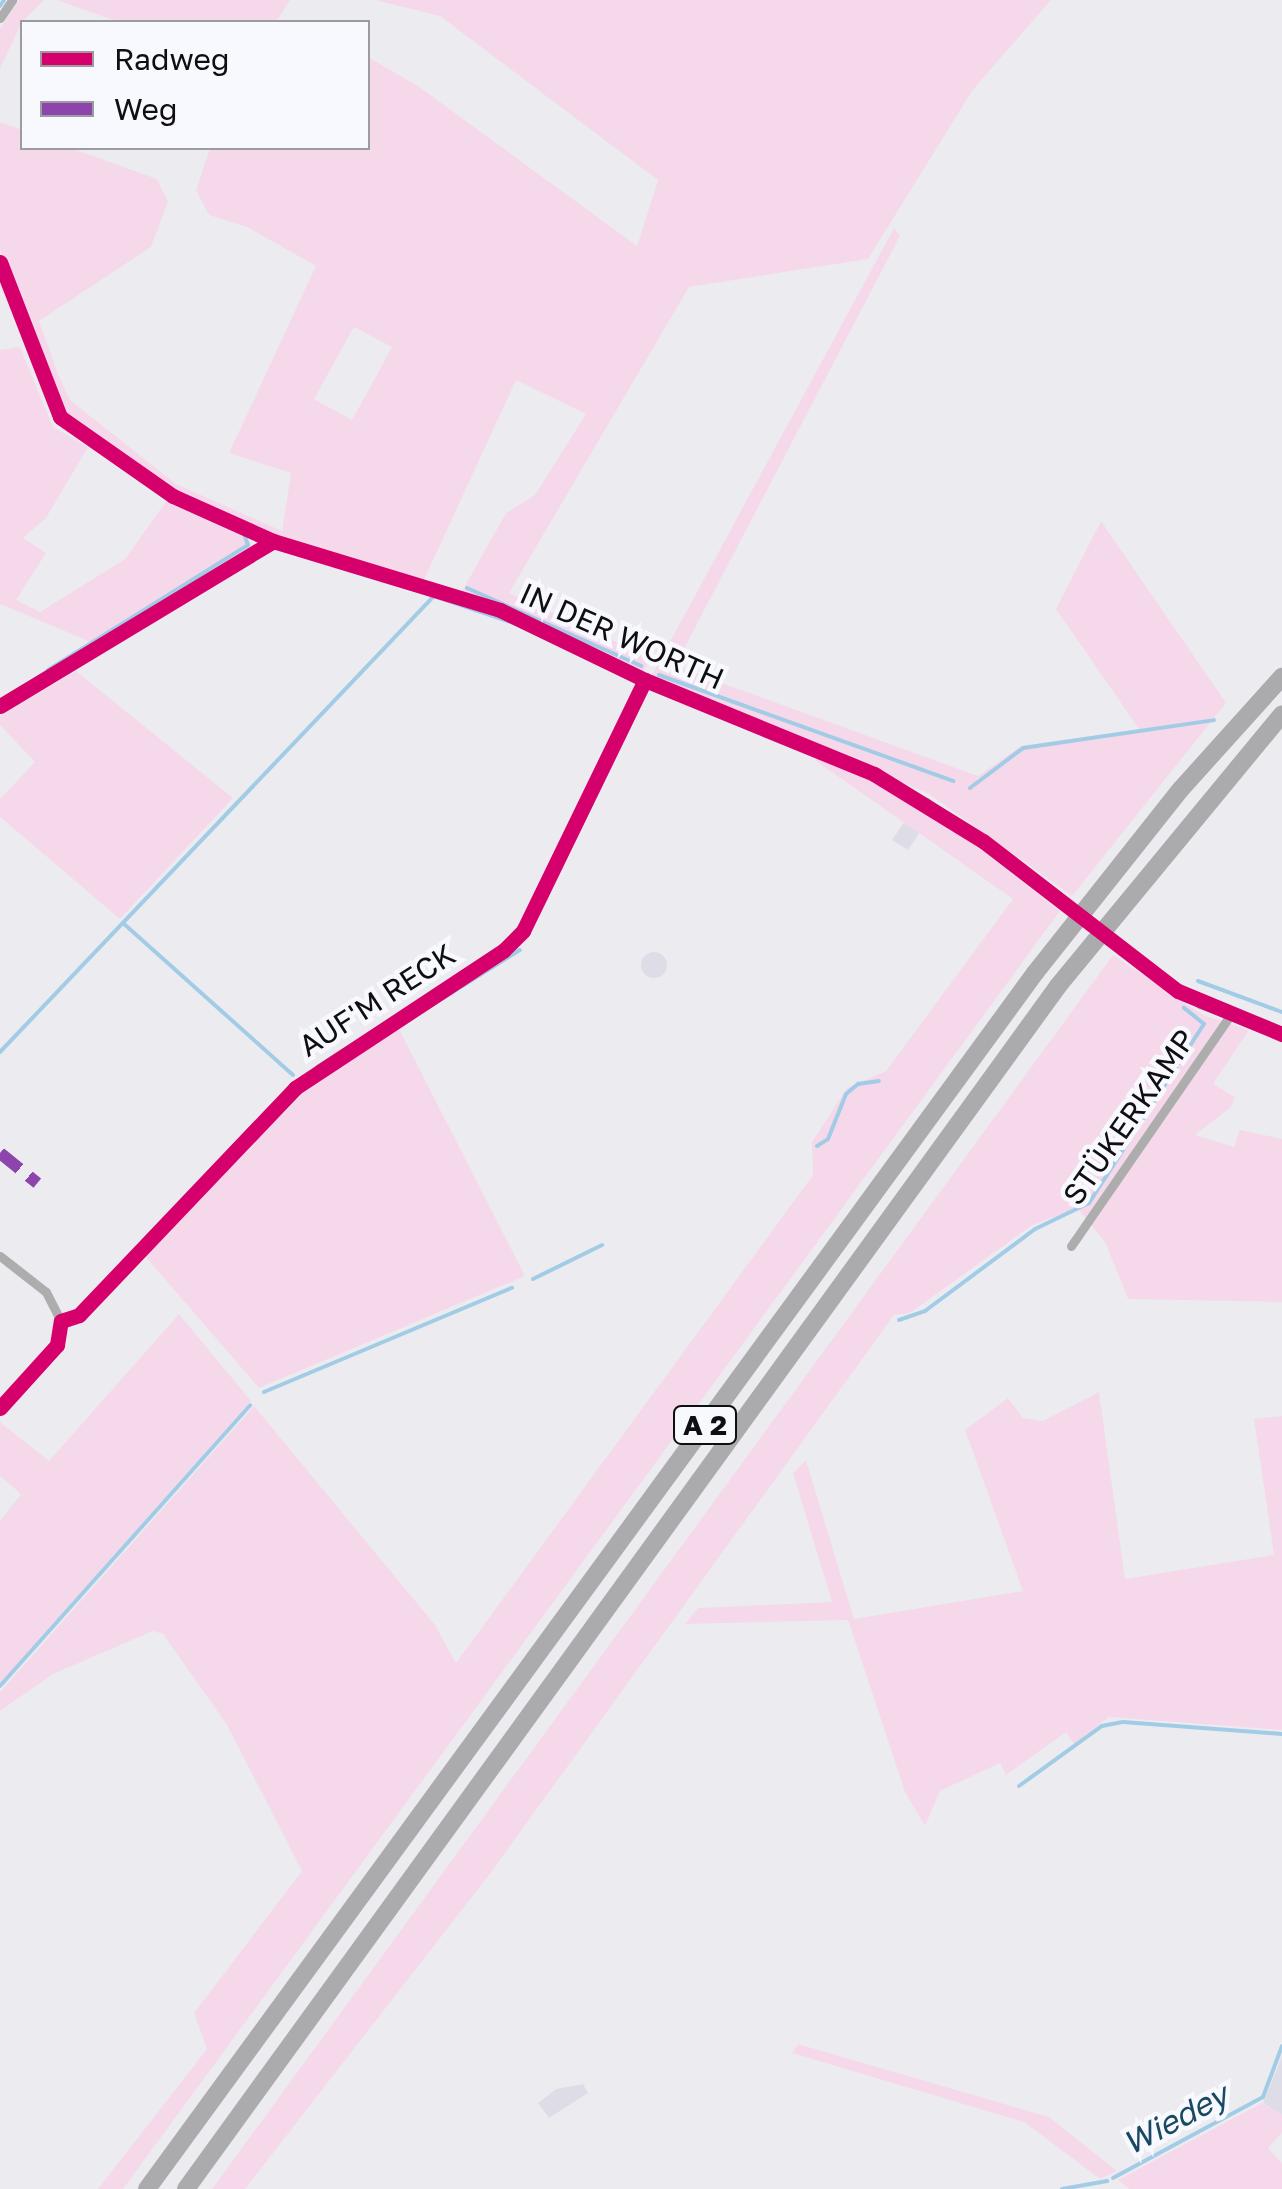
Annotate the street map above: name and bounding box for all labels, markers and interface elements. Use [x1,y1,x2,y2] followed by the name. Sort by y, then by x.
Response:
[20,20,370,150] legend
[114,41,229,77] text: Radweg
[114,91,177,127] text: Weg
[515,575,729,697] street label: IN DER WORTH
[292,936,462,1064] street label: AUF'M RECK
[1055,1022,1203,1212] street label: STÜKERKAMP
[672,1402,738,1448] road number: A 2
[1116,2075,1234,2163] water label: Wiedey

